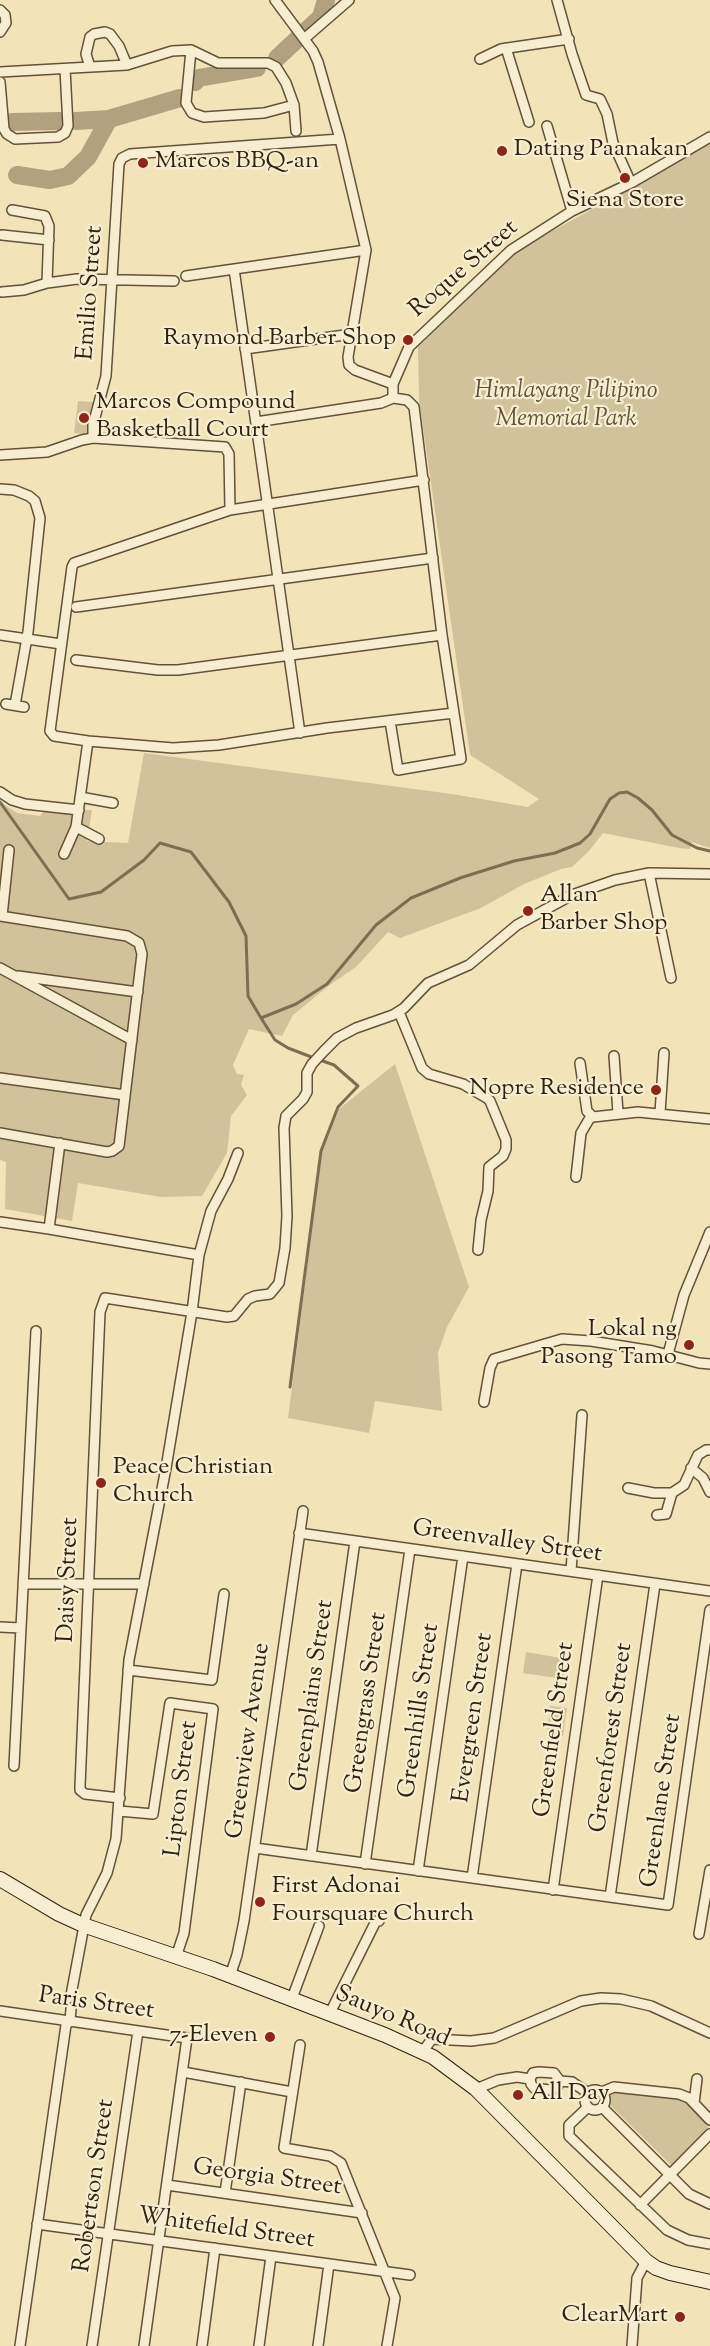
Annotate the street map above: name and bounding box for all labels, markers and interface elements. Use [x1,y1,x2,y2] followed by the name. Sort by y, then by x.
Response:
[514,137,689,165] place label: Dating Paanakan
[495,144,509,158] marker: Dating Paanakan
[155,149,319,177] place label: Marcos BBQ-an
[136,156,150,170] marker: Marcos BBQ-an
[618,171,632,185] marker: Siena Store
[566,188,684,216] place label: Siena Store
[405,215,525,325] street label: Roque Street
[73,225,111,361] street label: Emilio Street
[163,326,396,354] place label: Raymond Barber Shop
[401,333,415,347] marker: Raymond Barber Shop
[475,379,657,435] park label: Himlayang Pilipino Memorial Park
[96,390,295,446] place label: Marcos Compound Basketball Court
[77,411,91,425] marker: Marcos Compound Basketball Court
[540,883,667,939] place label: Allan Barber Shop
[521,904,535,918] marker: Allan Barber Shop
[469,1076,644,1104] place label: Nopre Residence
[649,1083,663,1097] marker: Nopre Residence
[541,1317,677,1373] place label: Lokal ng Pasong Tamo
[682,1338,696,1352] marker: Lokal ng Pasong Tamo
[113,1455,273,1511] place label: Peace Christian Church
[94,1476,108,1490] marker: Peace Christian Church
[410,1515,604,1571] street label: Greenvalley Street
[53,1517,87,1643] street label: Daisy Street
[286,1598,342,1794] street label: Greenplains Street
[341,1611,395,1795] street label: Greengrass Street
[394,1622,448,1800] street label: Greenhills Street
[449,1631,501,1805] street label: Evergreen Street
[222,1641,278,1841] street label: Greenview Avenue
[529,1641,583,1819] street label: Greenfield Street
[585,1641,641,1835] street label: Greenforest Street
[637,1712,689,1890] street label: Greenlane Street
[160,1719,206,1859] street label: Lipton Street
[272,1874,474,1930] place label: First Adonai Foursquare Church
[253,1895,267,1909] marker: First Adonai Foursquare Church
[330,1981,454,2055] street label: Sauyo Road
[36,1983,156,2027] street label: Paris Street
[169,2023,258,2051] place label: 7-Eleven
[263,2030,277,2044] marker: 7-Eleven
[530,2081,610,2109] place label: All Day
[511,2088,525,2102] marker: All Day
[70,2097,122,2275] street label: Robertson Street
[191,2154,343,2204] street label: Georgia Street
[136,2203,316,2257] street label: Whitefield Street
[561,2303,668,2331] place label: ClearMart
[673,2310,687,2324] marker: ClearMart

